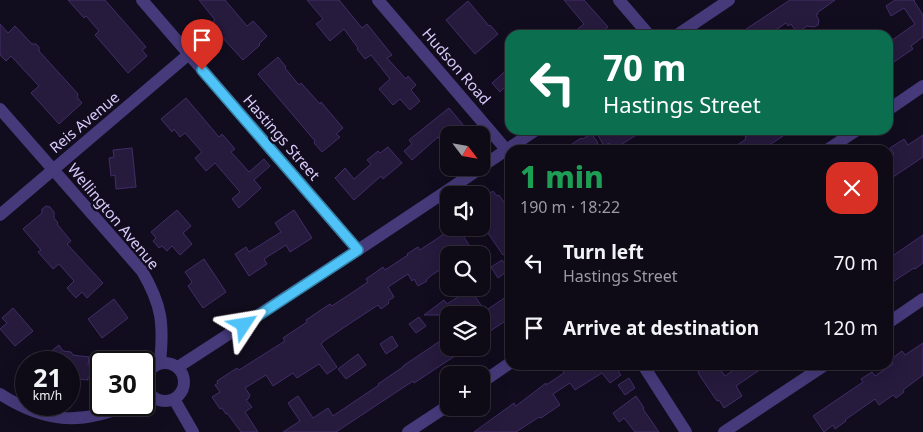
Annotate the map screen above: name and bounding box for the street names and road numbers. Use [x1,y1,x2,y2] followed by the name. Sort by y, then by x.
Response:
[418,24,496,108] street label: Hudson Road
[45,87,123,157] street label: Reis Avenue
[239,90,325,185] street label: Hastings Street
[64,159,164,273] street label: Wellington Avenue

